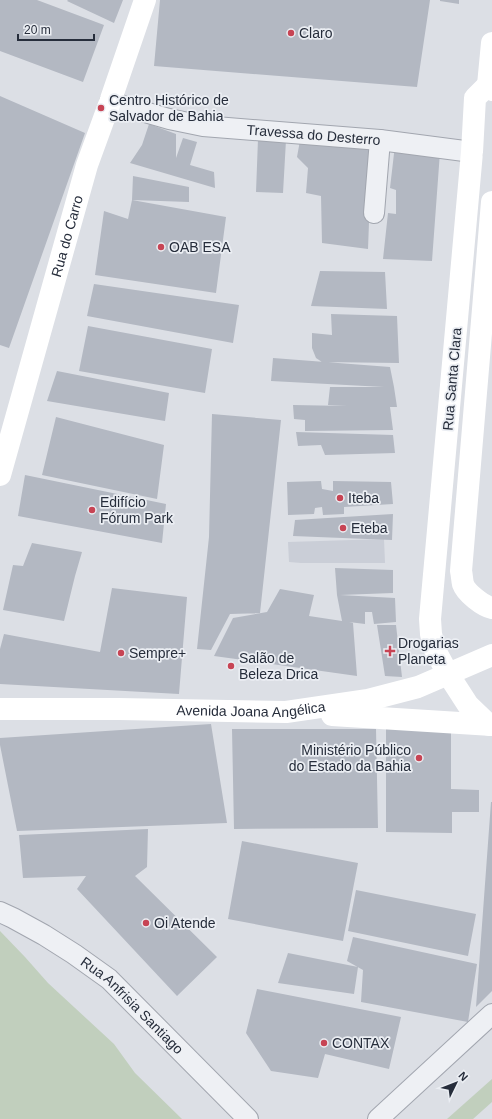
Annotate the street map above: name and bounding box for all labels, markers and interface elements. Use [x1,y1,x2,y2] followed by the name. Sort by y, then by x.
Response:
[18,16,94,42] scale bar
[24,23,51,37] text: 20 m
[299,25,333,41] place label: Claro
[286,28,296,38] marker: Claro
[109,92,229,124] place label: Centro Histórico de Salvador de Bahia
[96,103,106,113] marker: Centro Histórico de Salvador de Bahia
[246,121,381,148] street label: Travessa do Desterro
[48,193,86,279] street label: Rua do Carro
[169,239,231,255] place label: OAB ESA
[156,242,166,252] marker: OAB ESA
[440,327,464,431] street label: Rua Santa Clara
[348,490,379,506] place label: Iteba
[335,493,345,503] marker: Iteba
[100,494,174,526] place label: Edifício Fórum Park
[87,505,97,515] marker: Edifício Fórum Park
[351,520,388,536] place label: Eteba
[338,523,348,533] marker: Eteba
[398,635,459,667] place label: Drogarias Planeta
[129,645,186,661] place label: Sempre+
[385,646,395,656] marker: Drogarias Planeta
[116,648,126,658] marker: Sempre+
[239,650,319,682] place label: Salão de Beleza Drica
[226,661,236,671] marker: Salão de Beleza Drica
[176,698,327,720] street label: Avenida Joana Angélica
[289,742,411,774] place label: Ministério Público do Estado da Bahia
[414,753,424,763] marker: Ministério Público do Estado da Bahia
[154,915,216,931] place label: Oi Atende
[141,918,151,928] marker: Oi Atende
[78,954,187,1057] street label: Rua Anfrisia Santiago
[332,1035,390,1051] place label: CONTAX
[319,1038,329,1048] marker: CONTAX
[436,1063,476,1103] north arrow
[456,1069,470,1083] text: N

